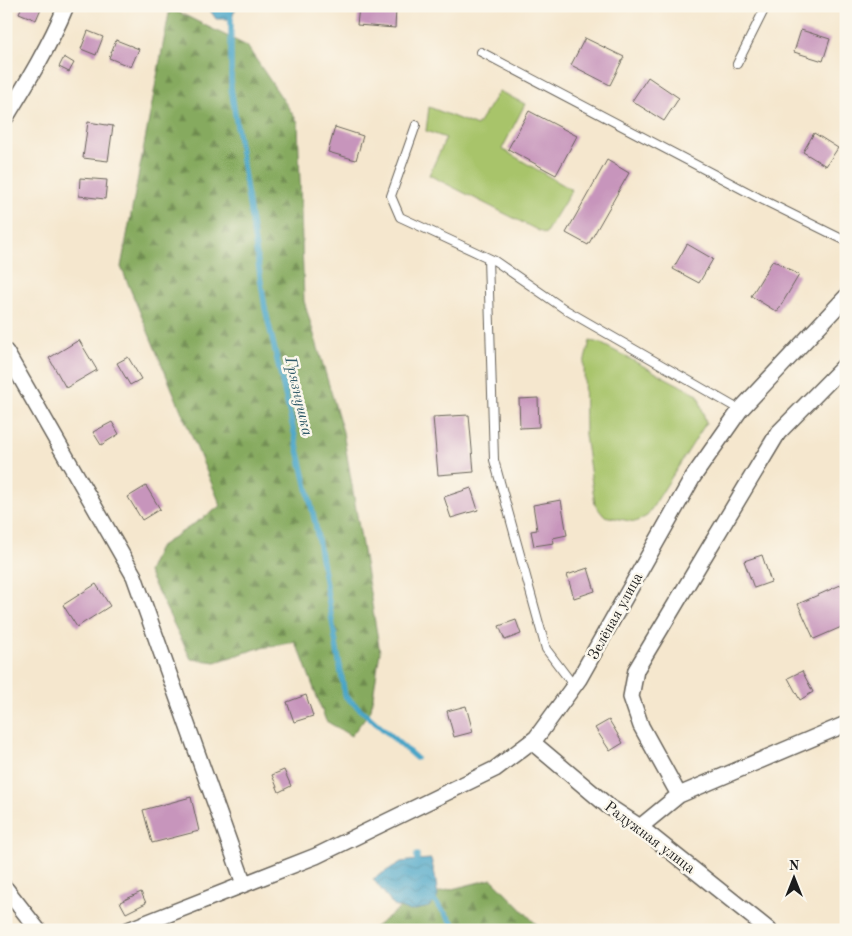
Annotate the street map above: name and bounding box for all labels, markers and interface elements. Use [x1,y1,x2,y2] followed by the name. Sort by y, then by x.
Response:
[281,354,315,438] water label: Грязнушка
[586,570,647,663] street label: Зелёная улица
[601,799,698,877] street label: Радужная улица
[770,854,820,904] north arrow
[789,859,800,873] text: N

